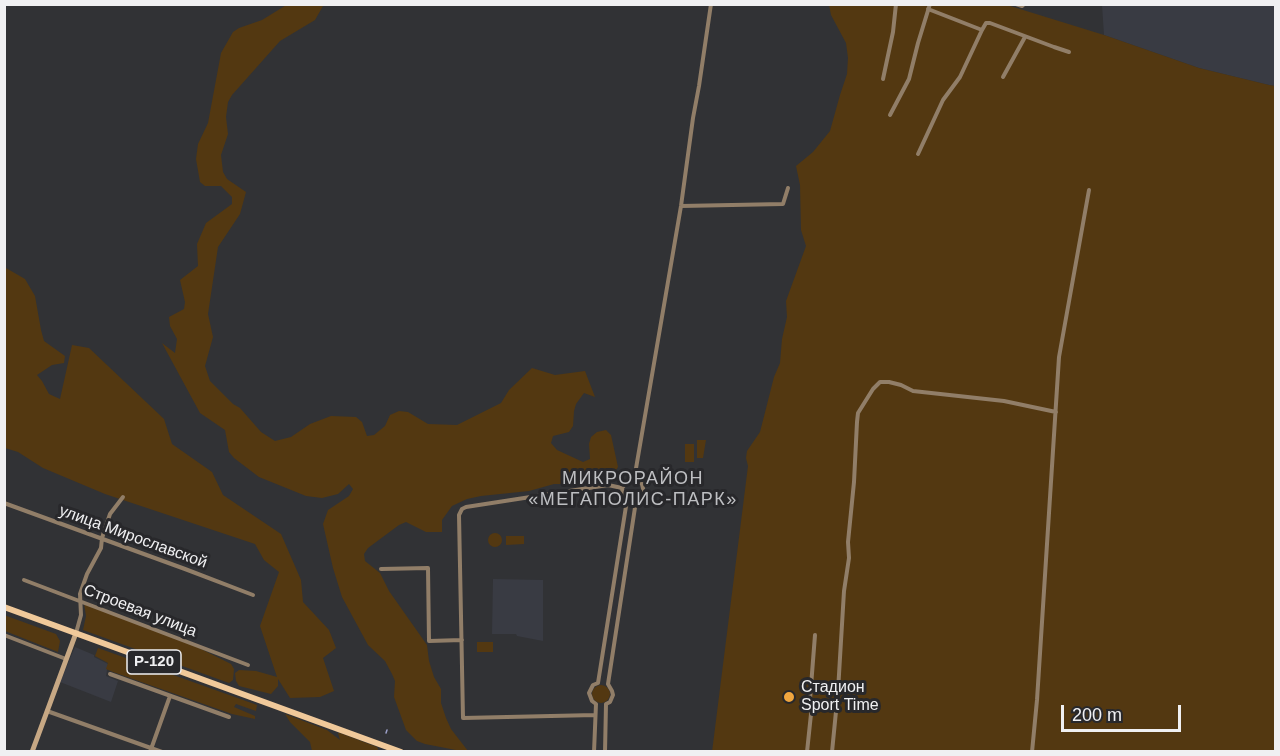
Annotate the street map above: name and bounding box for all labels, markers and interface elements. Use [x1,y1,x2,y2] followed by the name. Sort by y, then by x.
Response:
[528,468,738,510] district label: МИКРОРАЙОН «МЕГАПОЛИС-ПАРК»
[56,501,210,573] street label: улица Мирославской
[81,581,199,641] street label: Строевая улица
[127,650,181,674] road number: Р-120
[801,678,879,716] place label: Стадион Sport Time
[782,690,796,704] marker: Стадион Sport Time
[1064,693,1184,731] scale bar
[1072,705,1122,725] text: 200 m

